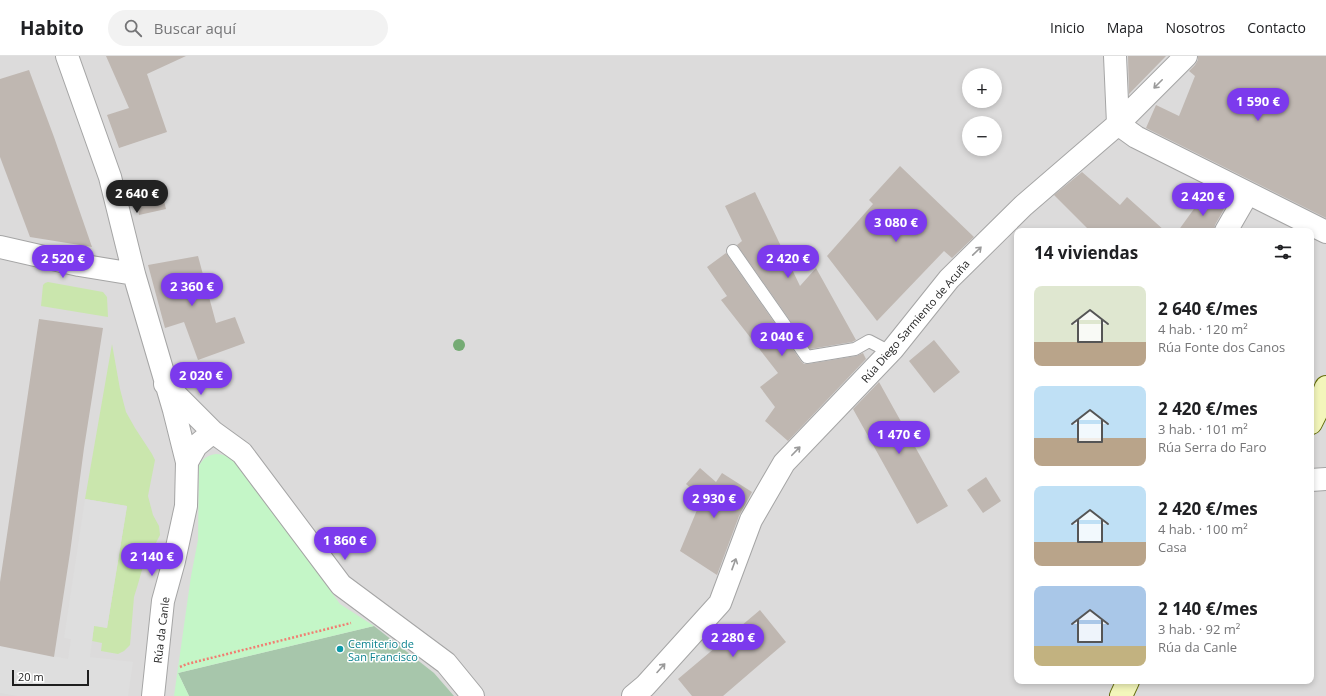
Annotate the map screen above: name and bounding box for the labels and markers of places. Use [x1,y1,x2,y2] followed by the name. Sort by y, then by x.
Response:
[1221,88,1295,122] pin: 1 590 €
[100,180,174,214] pin: 2 640 €
[1166,183,1240,217] pin: 2 420 €
[859,209,933,243] pin: 3 080 €
[26,245,100,279] pin: 2 520 €
[751,245,825,279] pin: 2 420 €
[155,273,229,307] pin: 2 360 €
[745,323,819,357] pin: 2 040 €
[164,362,238,396] pin: 2 020 €
[862,421,936,455] pin: 1 470 €
[677,485,751,519] pin: 2 930 €
[308,527,382,561] pin: 1 860 €
[115,543,189,577] pin: 2 140 €
[696,624,770,658] pin: 2 280 €
[348,636,418,664] place label: Cemiterio de San Francisco
[335,644,345,654] marker: Cemiterio de San Francisco

